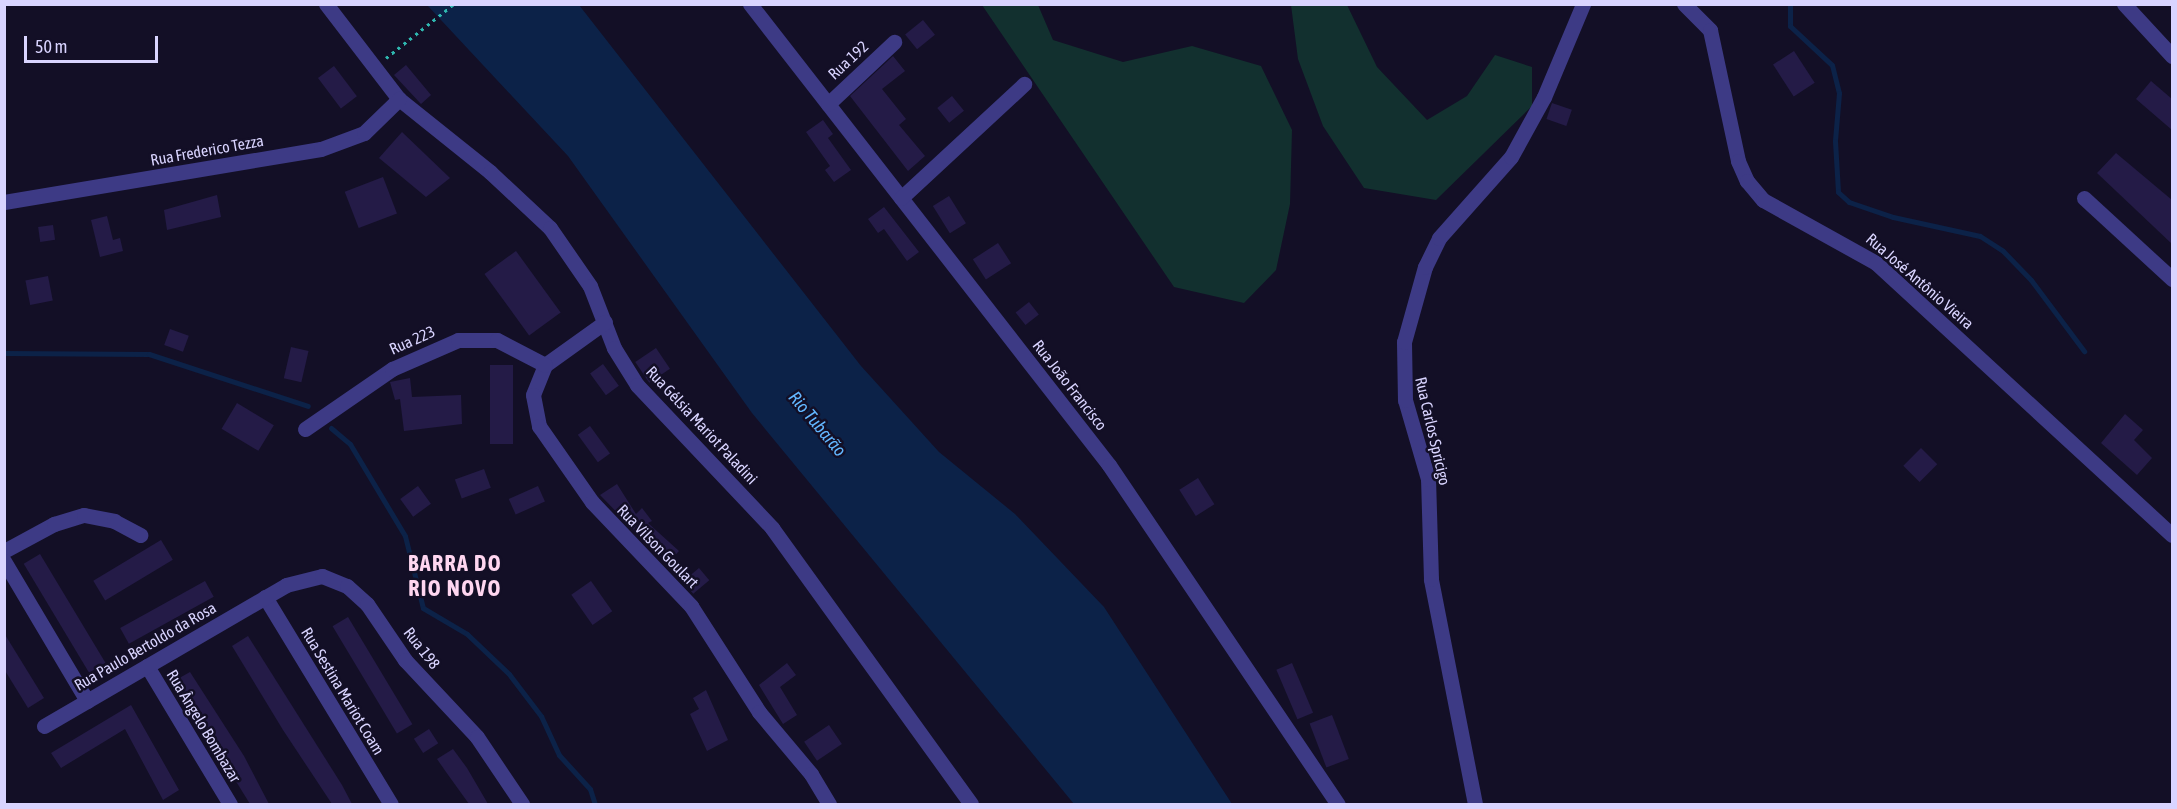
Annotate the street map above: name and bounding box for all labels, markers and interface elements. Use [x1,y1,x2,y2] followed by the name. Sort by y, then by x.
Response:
[27,24,160,62] scale bar
[35,36,67,57] text: 50 m
[824,37,872,83] street label: Rua 192
[149,131,265,169] street label: Rua Frederico Tezza
[1862,229,1978,333] street label: Rua José Antônio Vieira
[386,321,438,359] street label: Rua 223
[1029,336,1111,434] street label: Rua João Francisco
[642,362,762,488] street label: Rua Gélsia Mariot Paladini
[1411,375,1455,487] street label: Rua Carlos Spricigo
[784,387,850,461] water label: Rio Tubarão
[613,500,703,592] street label: Rua Vilson Goulart
[408,550,502,602] district label: BARRA DO RIO NOVO
[71,598,219,694] street label: Rua Paulo Bertoldo da Rosa
[400,623,444,673] street label: Rua 198
[297,624,389,758] street label: Rua Sestina Mariot Coam
[163,666,245,786] street label: Rua Ângelo Bombazar

